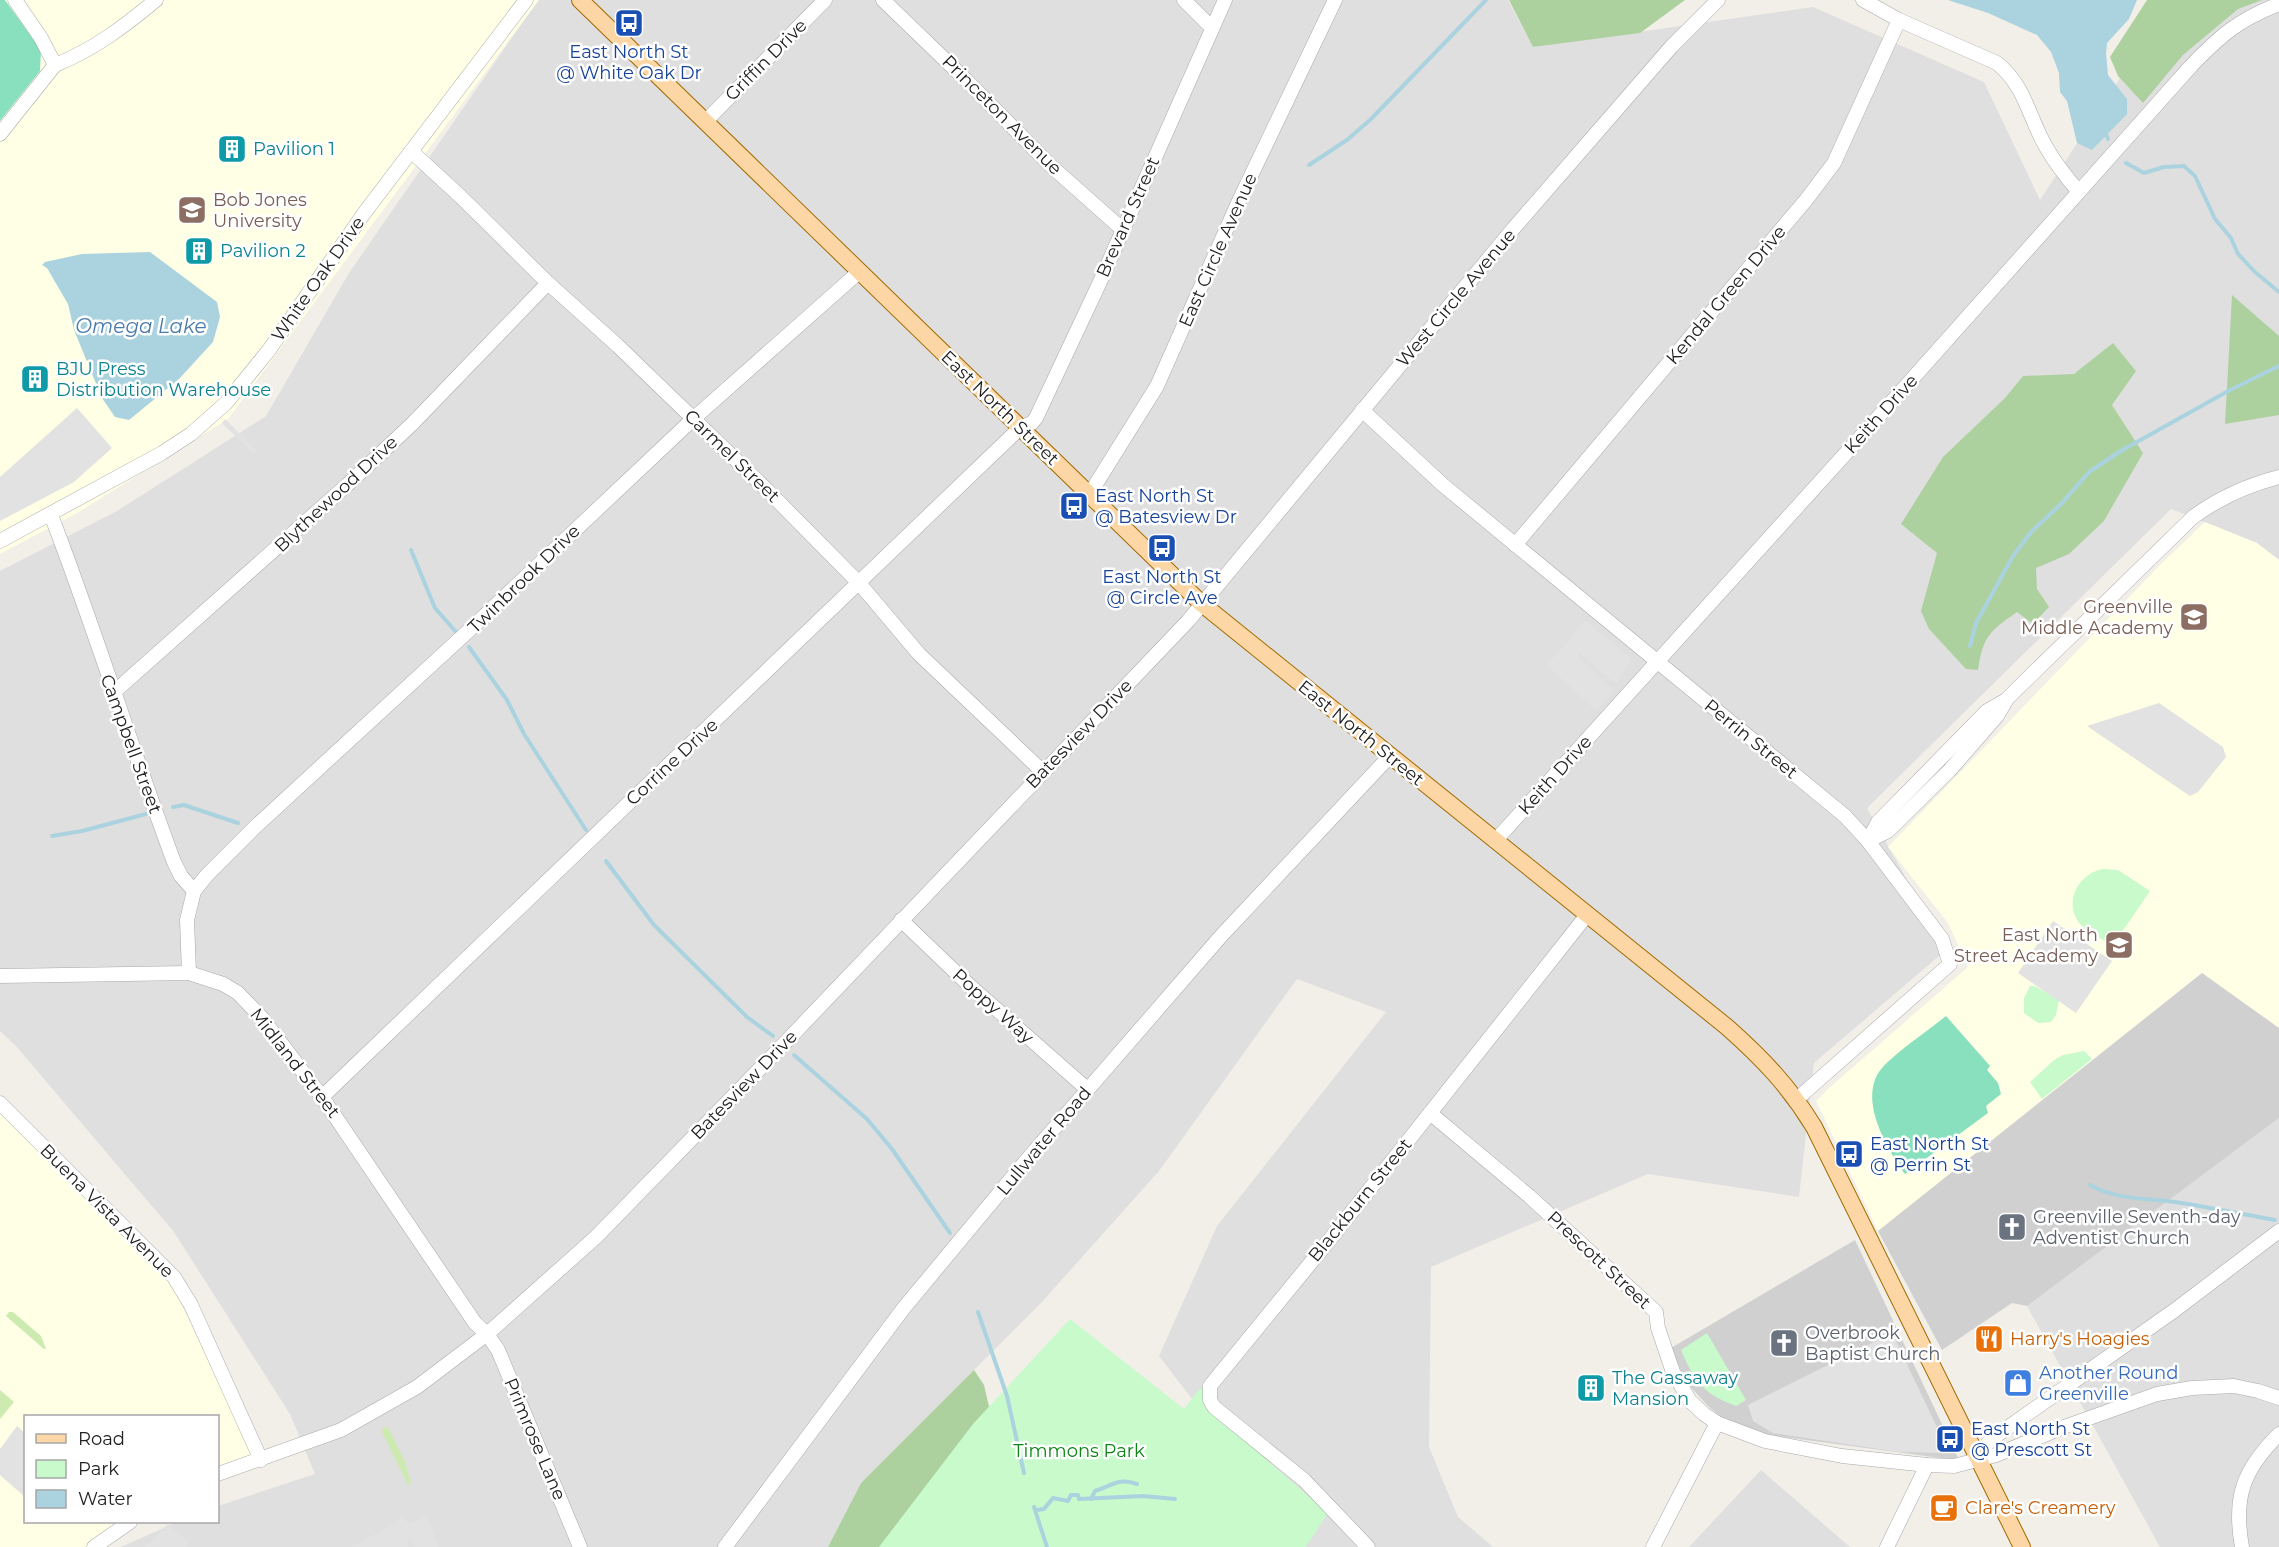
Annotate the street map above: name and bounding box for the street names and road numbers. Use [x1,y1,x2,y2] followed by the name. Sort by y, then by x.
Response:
[720,14,812,106] street label: Griffin Drive
[937,50,1067,180] street label: Princeton Avenue
[1092,153,1164,281] street label: Brevard Street
[1174,169,1262,330] street label: East Circle Avenue
[267,212,369,346] street label: White Oak Drive
[1662,221,1791,369] street label: Kendal Green Drive
[1392,224,1520,372] street label: West Circle Avenue
[936,346,1064,470] street label: East North Street
[1840,370,1922,458] street label: Keith Drive
[680,405,784,507] street label: Carmel Street
[270,431,402,557] street label: Blythewood Drive
[464,520,585,638] street label: Twinbrook Drive
[96,671,166,817] street label: Campbell Street
[1021,675,1137,793] street label: Batesview Drive
[1294,676,1428,790] street label: East North Street
[1700,695,1802,783] street label: Perrin Street
[622,714,723,810] street label: Corrine Drive
[1514,731,1596,819] street label: Keith Drive
[948,964,1038,1048] street label: Poppy Way
[245,1004,345,1122] street label: Midland Street
[686,1026,802,1144] street label: Batesview Drive
[992,1082,1096,1200] street label: Lullwater Road
[1303,1134,1417,1266] street label: Blackburn Street
[36,1140,179,1283] street label: Buena Vista Avenue
[1543,1206,1655,1314] street label: Prescott Street
[499,1375,571,1503] street label: Primrose Lane

